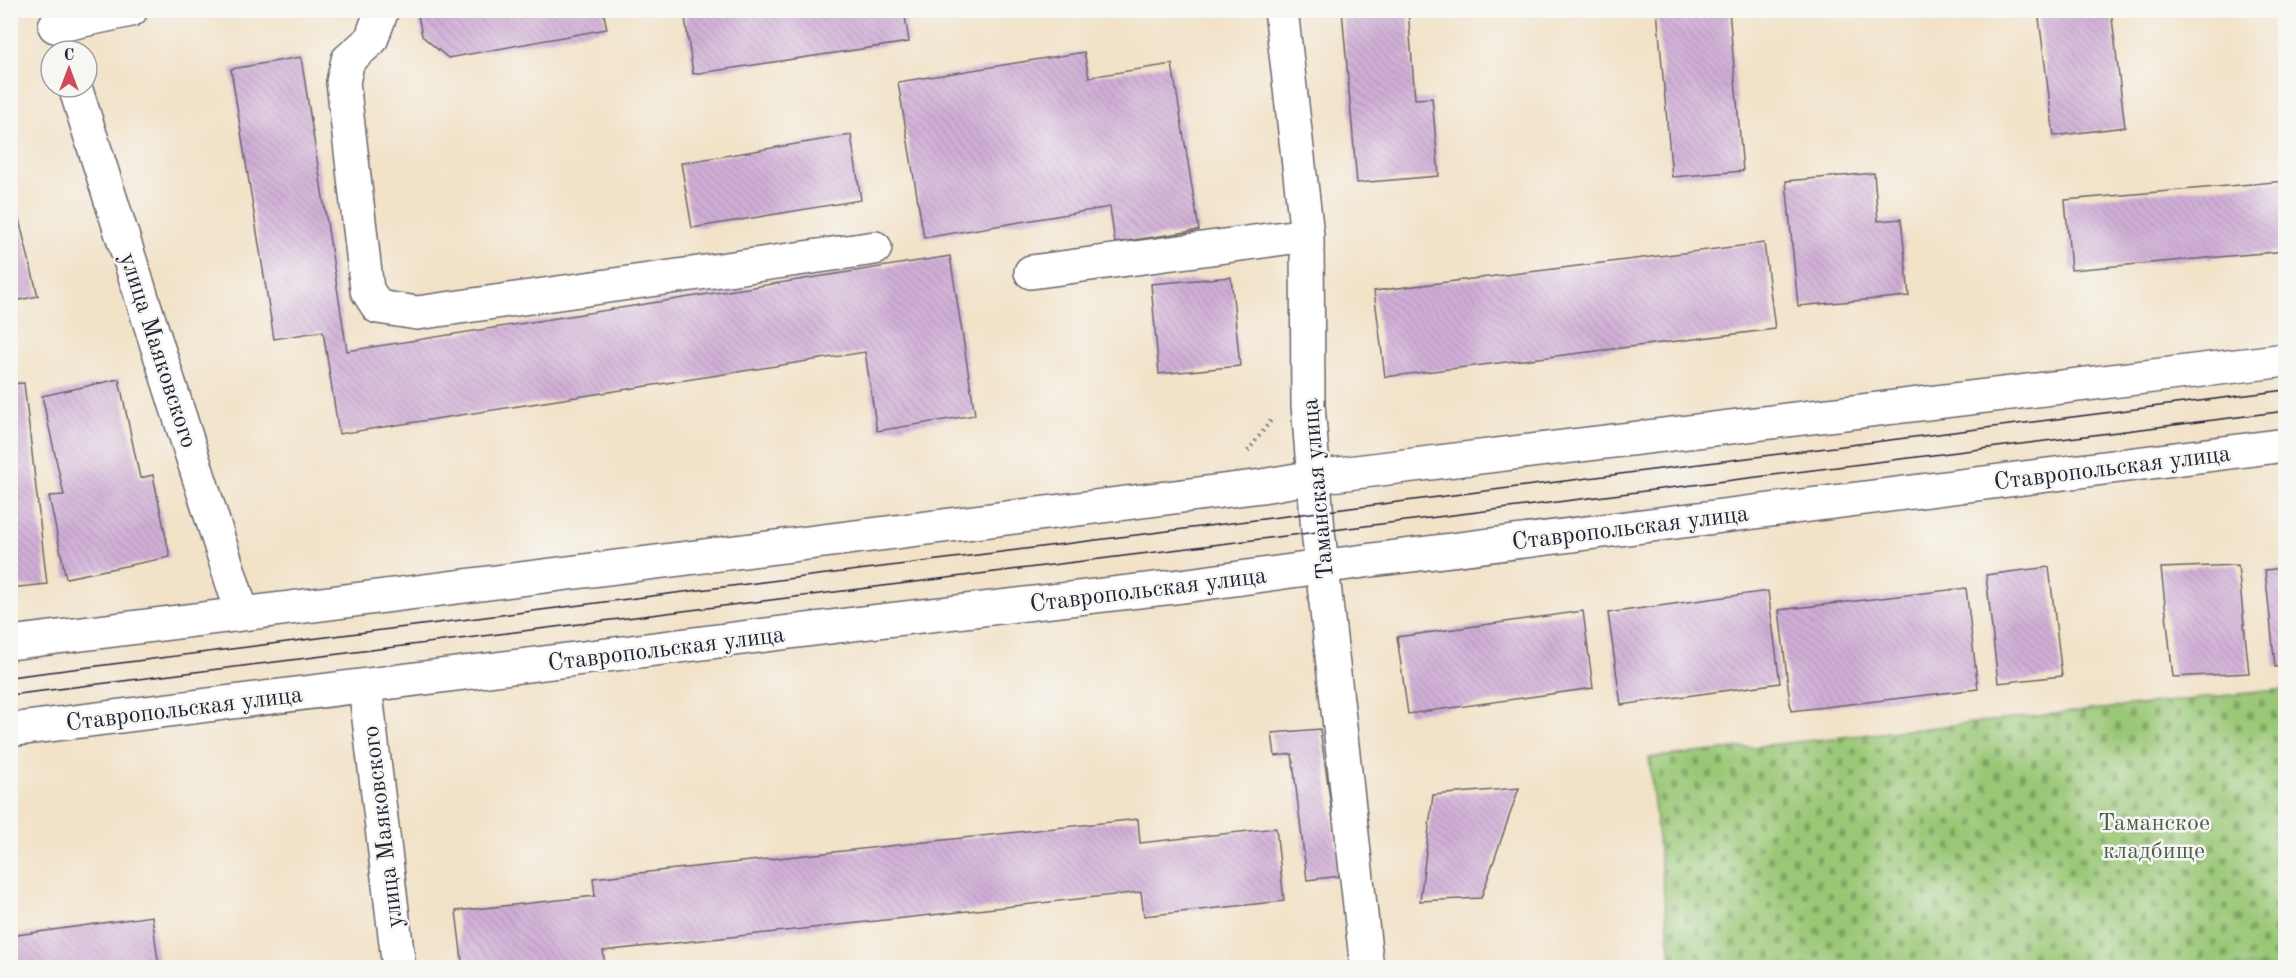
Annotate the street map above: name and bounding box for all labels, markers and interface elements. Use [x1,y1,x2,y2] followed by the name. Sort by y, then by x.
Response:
[39,39,99,99] north arrow
[64,48,74,64] text: С
[114,250,200,451] street label: улица Маяковского
[1299,397,1339,580] street label: Таманская улица
[1992,443,2232,495] street label: Ставропольская улица
[1510,503,1750,555] street label: Ставропольская улица
[1028,565,1268,617] street label: Ставропольская улица
[546,624,786,676] street label: Ставропольская улица
[64,684,304,736] street label: Ставропольская улица
[360,724,408,929] street label: улица Маяковского
[2098,812,2210,864] park label: Таманское кладбище

